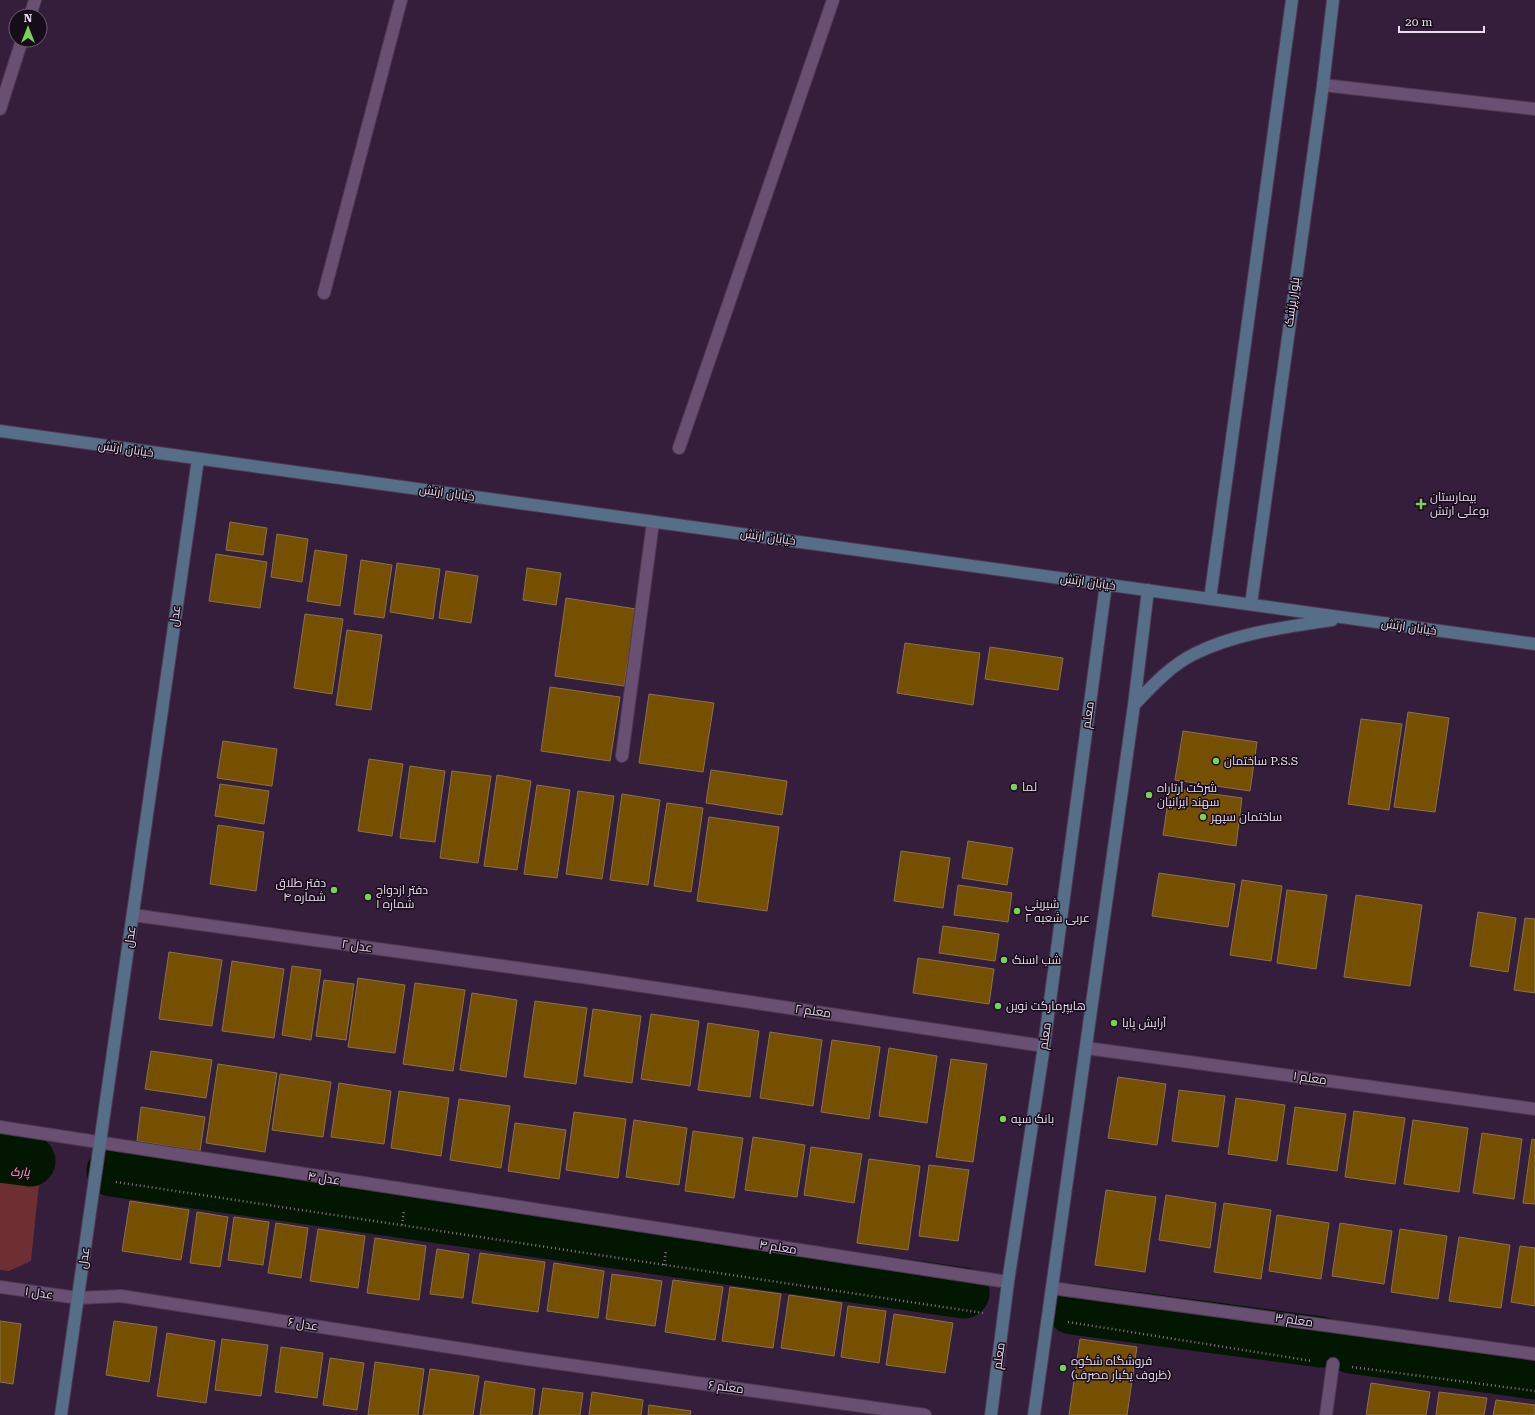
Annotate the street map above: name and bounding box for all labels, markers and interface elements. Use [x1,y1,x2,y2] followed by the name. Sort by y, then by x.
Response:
[8,8,48,48] north arrow
[1399,8,1484,34] scale bar
[24,12,33,25] text: N
[1405,15,1432,29] text: 20 m
[1282,276,1304,328] street label: بلوار پزشک
[97,438,155,460] street label: خیابان ارتش
[418,482,476,504] street label: خیابان ارتش
[1430,490,1489,518] place label: بیمارستان بوعلی ارتش
[1415,498,1427,510] marker: بیمارستان بوعلی ارتش
[739,526,797,548] street label: خیابان ارتش
[1059,571,1117,593] street label: خیابان ارتش
[167,604,183,628] street label: عدل
[1380,616,1438,638] street label: خیابان ارتش
[1079,701,1098,729] street label: معلم
[1224,754,1298,768] place label: ساختمان P.S.S
[1211,756,1221,766] marker: ساختمان P.S.S
[1022,780,1037,794] place label: لما
[1157,781,1219,809] place label: شرکت آرتاراه سهند ایرانیان
[1009,782,1019,792] marker: لما
[1144,790,1154,800] marker: شرکت آرتاراه سهند ایرانیان
[1210,810,1282,825] place label: ساختمان سپهر
[1198,812,1208,822] marker: ساختمان سپهر
[275,876,326,904] place label: دفتر طلاق شماره ۴
[376,883,428,911] place label: دفتر ازدواج شماره ۱
[329,885,339,895] marker: دفتر طلاق شماره ۴
[363,892,373,902] marker: دفتر ازدواج شماره ۱
[1025,897,1090,925] place label: شیرینی عربی شعبه ۲
[1012,906,1022,916] marker: شیرینی عربی شعبه ۲
[122,925,138,949] street label: عدل
[341,937,373,955] street label: عدل ۲
[1012,953,1061,967] place label: شب اسنک
[999,955,1009,965] marker: شب اسنک
[1006,999,1086,1015] place label: هایپرمارکت نوین
[993,1001,1003,1011] marker: هایپرمارکت نوین
[794,1002,832,1021] street label: معلم ۲
[1122,1016,1167,1032] place label: آرایش پایا
[1109,1018,1119,1028] marker: آرایش پایا
[1036,1022,1055,1050] street label: معلم
[1292,1069,1328,1088] street label: معلم ۱
[1011,1112,1054,1127] place label: بانک سپه
[998,1114,1008,1124] marker: بانک سپه
[10,1165,30,1180] park label: پارک
[307,1169,341,1187] street label: عدل ۴
[758,1237,798,1258] street label: معلم ۴
[76,1246,92,1270] street label: عدل
[24,1284,54,1302] street label: عدل ۱
[1274,1310,1314,1331] street label: معلم ۳
[287,1315,319,1333] street label: عدل ۶
[990,1342,1009,1370] street label: معلم
[1071,1354,1171,1382] place label: فروشگاه شکوه (ظروف یکبار مصرف)
[1058,1363,1068,1373] marker: فروشگاه شکوه (ظروف یکبار مصرف)
[707,1378,745,1397] street label: معلم ۶

